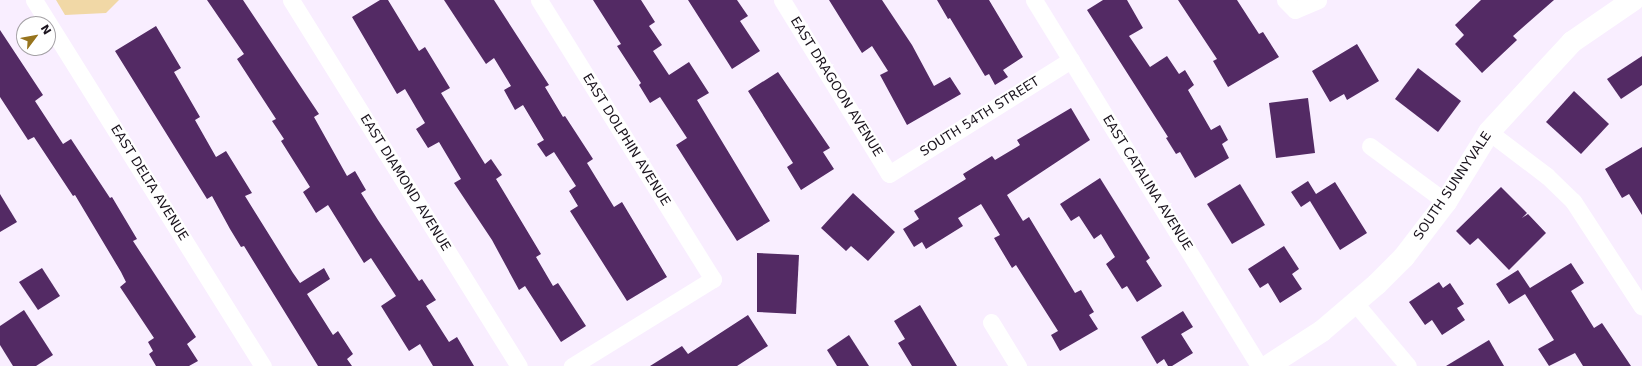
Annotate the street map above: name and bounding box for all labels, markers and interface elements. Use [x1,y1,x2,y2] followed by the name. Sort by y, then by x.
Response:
[787,14,885,160] street label: EAST DRAGOON AVENUE
[16,16,56,56] north arrow
[38,23,54,37] text: N
[579,71,673,209] street label: EAST DOLPHIN AVENUE
[917,74,1043,160] street label: SOUTH 54TH STREET
[356,112,454,254] street label: EAST DIAMOND AVENUE
[1099,112,1195,254] street label: EAST CATALINA AVENUE
[107,122,191,244] street label: EAST DELTA AVENUE
[1411,129,1495,243] street label: SOUTH SUNNYVALE

